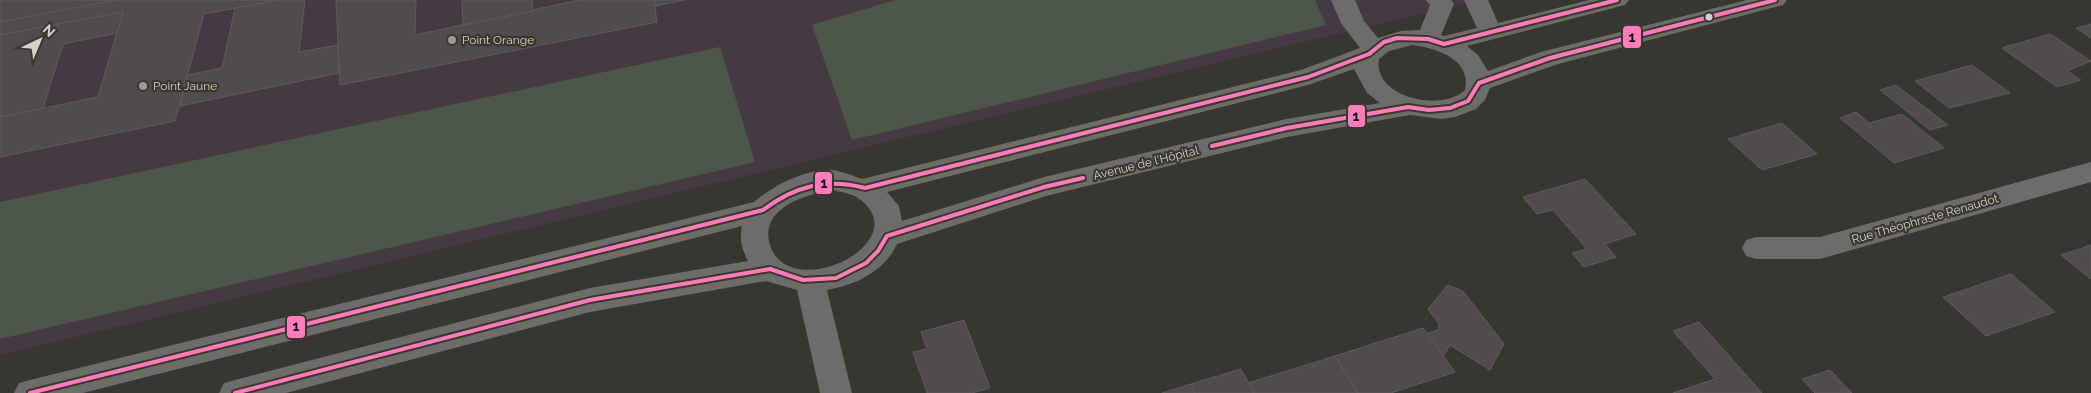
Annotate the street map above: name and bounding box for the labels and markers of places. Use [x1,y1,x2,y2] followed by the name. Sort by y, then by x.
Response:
[1704,12,1714,22] unlabelled marker
[462,33,534,47] place label: Point Orange
[446,34,458,46] marker: Point Orange
[153,79,217,93] place label: Point Jaune
[137,80,149,92] marker: Point Jaune

